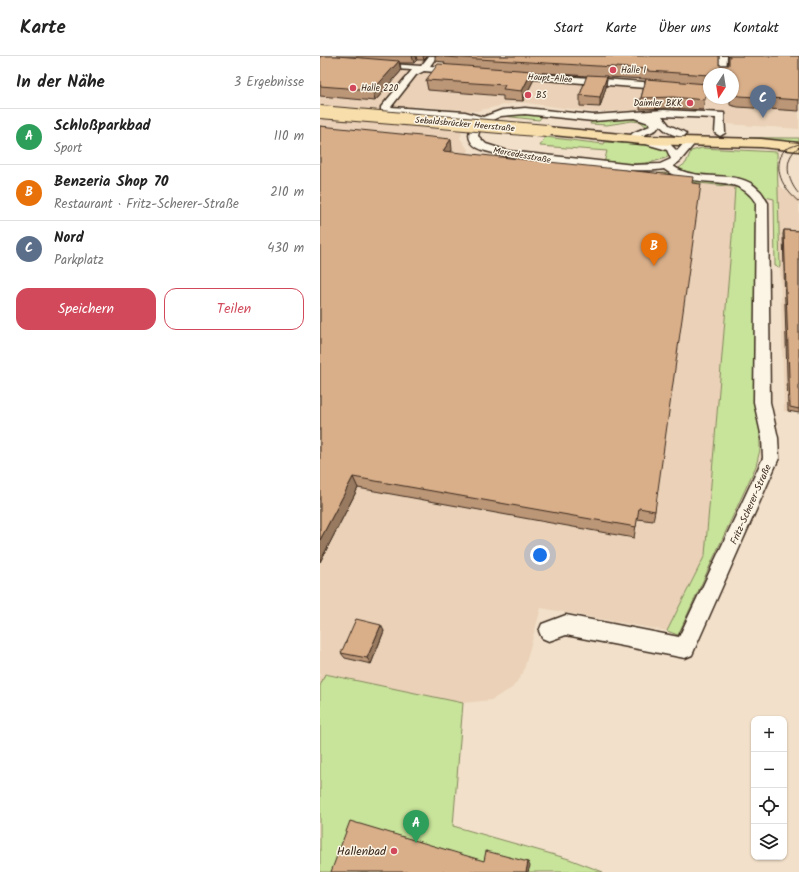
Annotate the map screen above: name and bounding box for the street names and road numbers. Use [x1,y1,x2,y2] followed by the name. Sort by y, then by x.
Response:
[527,69,573,88] street label: Haupt-Allee
[414,113,515,136] street label: Sebaldsbrücker Heerstraße
[492,143,552,168] street label: Mercedesstraße
[726,461,776,547] street label: Fritz-Scherer-Straße

